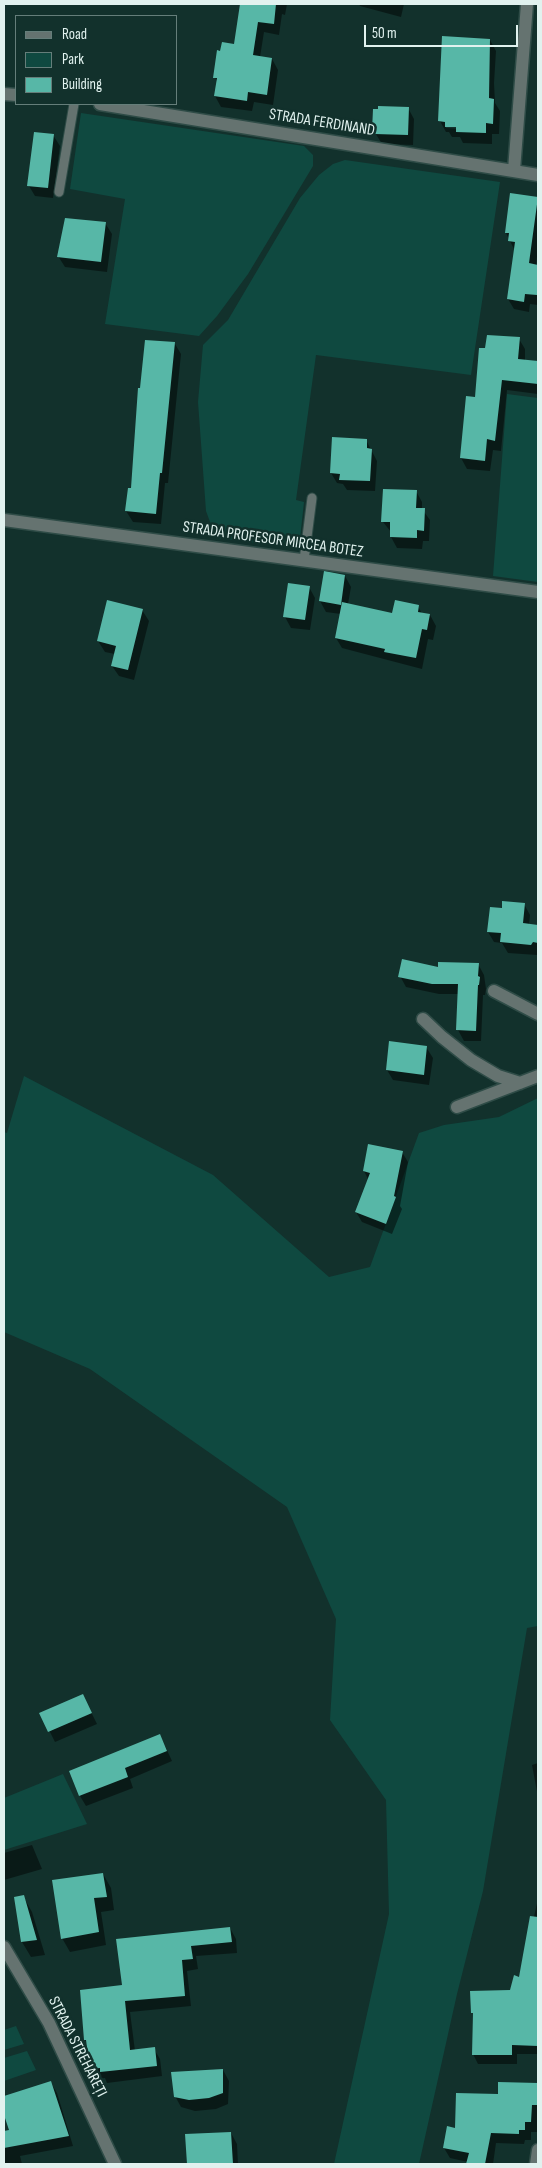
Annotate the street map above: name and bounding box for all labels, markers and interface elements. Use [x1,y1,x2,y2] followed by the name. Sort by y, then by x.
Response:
[15,15,178,105] legend
[367,15,521,47] scale bar
[372,24,397,43] text: 50 m
[62,25,87,44] text: Road
[62,50,84,69] text: Park
[62,75,102,94] text: Building
[268,105,376,141] street label: STRADA FERDINAND
[182,518,364,562] street label: STRADA PROFESOR MIRCEA BOTEZ
[43,1994,111,2100] street label: STRADA STREHAREȚI

